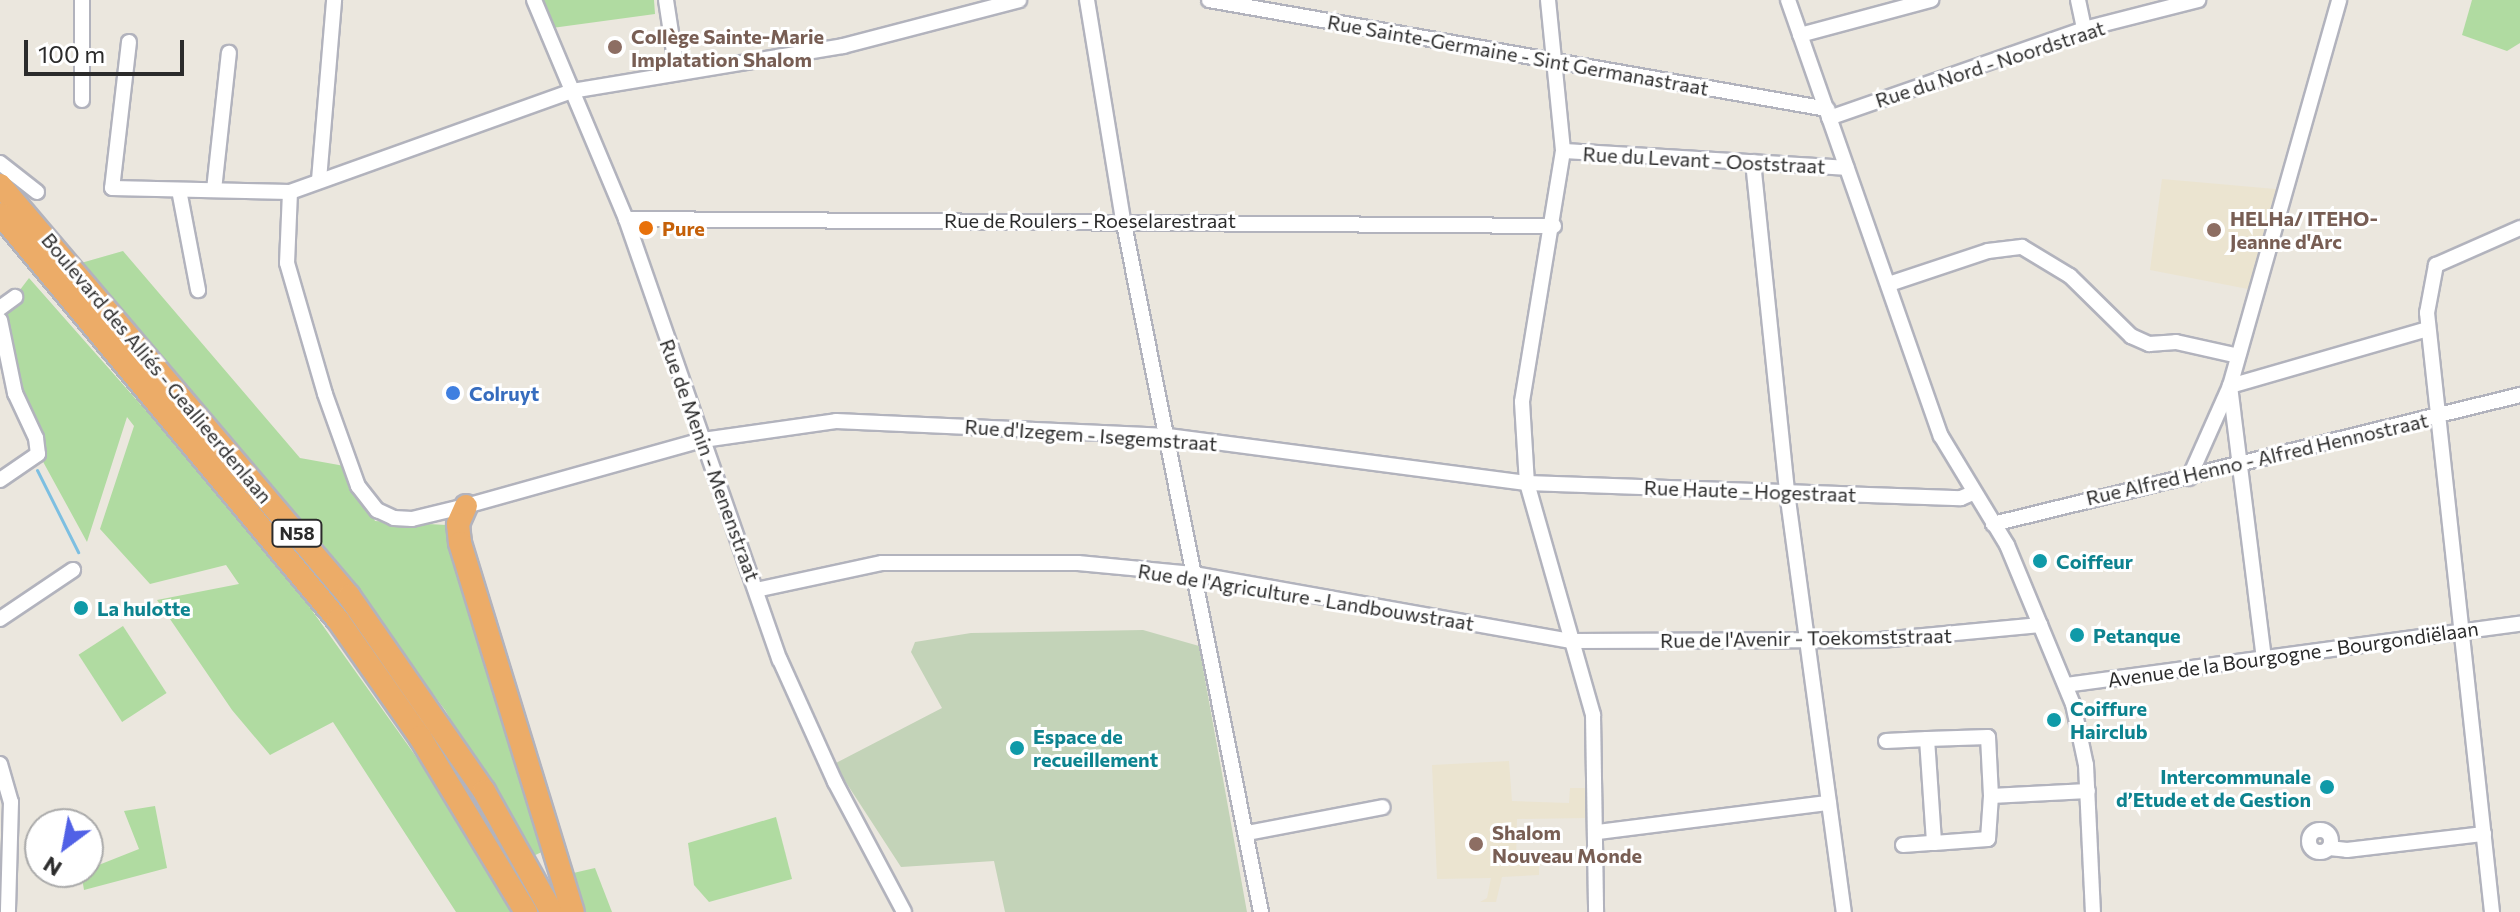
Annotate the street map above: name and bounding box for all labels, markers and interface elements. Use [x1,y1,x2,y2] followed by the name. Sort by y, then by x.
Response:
[1326,10,1710,100] street label: Rue Sainte-Germaine - Sint Germanastraat
[1872,15,2108,113] street label: Rue du Nord - Noordstraat
[28,24,188,74] scale bar
[631,24,824,71] place label: Collège Sainte-Marie Implatation Shalom
[606,38,624,56] marker: Collège Sainte-Marie Implatation Shalom
[38,39,105,68] text: 100 m
[1582,142,1826,178] street label: Rue du Levant - Ooststraat
[2230,206,2378,253] place label: HELHa/ ITEHO- Jeanne d'Arc
[944,208,1236,232] street label: Rue de Roulers - Roeselarestraat
[662,216,705,240] place label: Pure
[637,219,655,237] marker: Pure
[2205,221,2223,239] marker: HELHa/ ITEHO- Jeanne d'Arc
[37,228,277,508] street label: Boulevard des Alliés - Geallieerdenlaan
[655,336,765,584] street label: Rue de Menin - Menenstraat
[469,381,539,405] place label: Colruyt
[444,384,462,402] marker: Colruyt
[2084,408,2430,510] street label: Rue Alfred Henno - Alfred Hennostraat
[964,414,1218,456] street label: Rue d'Izegem - Isegemstraat
[1643,475,1857,507] street label: Rue Haute - Hogestraat
[271,519,323,547] road number: N58
[2056,549,2133,573] place label: Coiffeur
[2031,552,2049,570] marker: Coiffeur
[1136,559,1476,635] street label: Rue de l'Agriculture - Landbouwstraat
[97,596,191,620] place label: La hulotte
[72,599,90,617] marker: La hulotte
[2106,616,2480,692] street label: Avenue de la Bourgogne - Bourgondiëlaan
[1660,623,1952,653] street label: Rue de l'Avenir - Toekomststraat
[2093,623,2180,647] place label: Petanque
[2068,626,2086,644] marker: Petanque
[2070,696,2147,743] place label: Coiffure Hairclub
[2045,711,2063,729] marker: Coiffure Hairclub
[1033,724,1158,771] place label: Espace de recueillement
[1008,739,1026,757] marker: Espace de recueillement
[2116,764,2311,811] place label: Intercommunale d’Etude et de Gestion
[2318,778,2336,796] marker: Intercommunale d’Etude et de Gestion
[24,808,104,888] north arrow
[1492,820,1642,867] place label: Shalom Nouveau Monde
[1467,835,1485,853] marker: Shalom Nouveau Monde
[38,851,66,883] text: N

